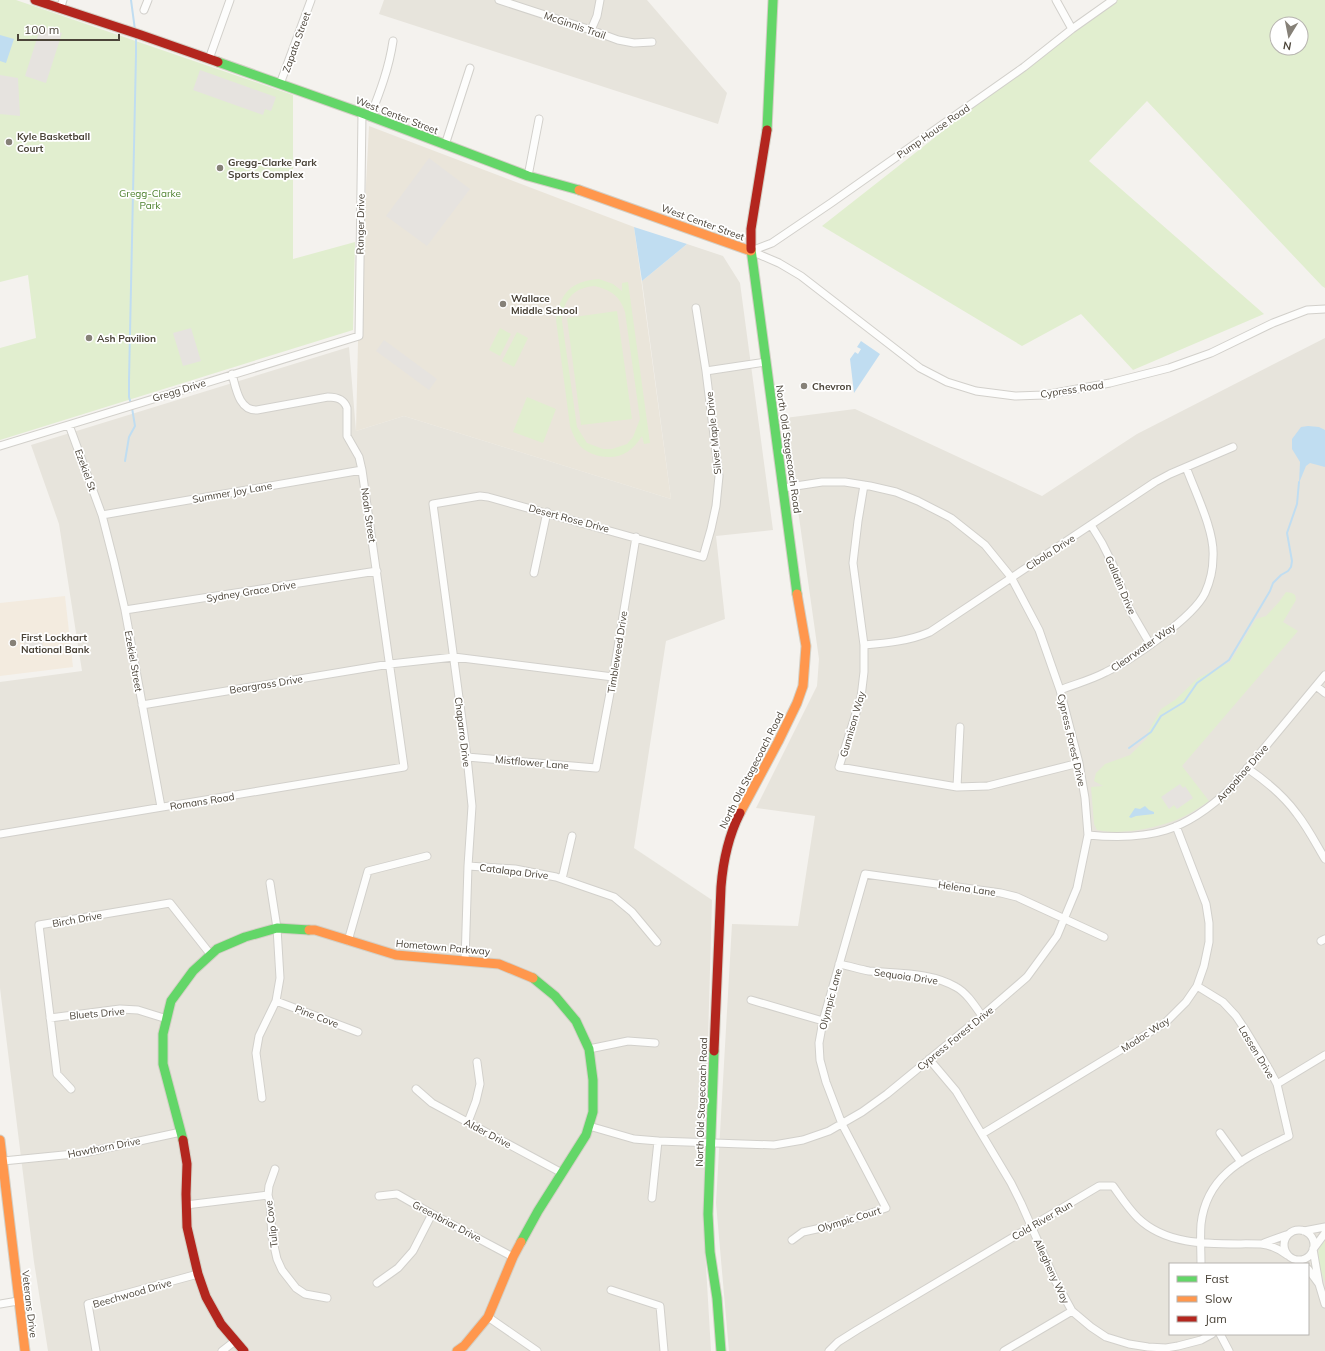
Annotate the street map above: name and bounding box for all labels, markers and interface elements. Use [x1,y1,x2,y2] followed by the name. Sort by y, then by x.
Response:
[542,9,607,42] street label: McGinnis Trail
[279,10,314,74] street label: Zapata Street
[18,16,119,42] scale bar
[1269,16,1309,56] north arrow
[24,22,59,37] text: 100 m
[1282,38,1293,53] text: N
[354,94,440,137] street label: West Center Street
[894,101,972,161] street label: Pump House Road
[17,130,90,155] place label: Kyle Basketball Court
[4,137,14,147] marker: Kyle Basketball Court
[228,156,317,181] place label: Gregg-Clarke Park Sports Complex
[215,163,225,173] marker: Gregg-Clarke Park Sports Complex
[119,187,181,212] park label: Gregg-Clarke Park
[353,194,368,254] street label: Ranger Drive
[659,201,747,244] street label: West Center Street
[511,292,578,317] place label: Wallace Middle School
[498,299,508,309] marker: Wallace Middle School
[97,332,156,345] place label: Ash Pavilion
[84,333,94,343] marker: Ash Pavilion
[151,376,207,405] street label: Gregg Drive
[1039,378,1105,401] street label: Cypress Road
[812,380,852,393] place label: Chevron
[799,381,809,391] marker: Chevron
[773,384,804,514] street label: North Old Stagecoach Road
[703,391,724,475] street label: Silver Maple Drive
[72,447,99,494] street label: Ezekiel St
[191,479,273,506] street label: Summer Joy Lane
[358,487,379,544] street label: Noah Street
[527,501,611,536] street label: Desert Rose Drive
[1023,532,1077,573] street label: Cibola Drive
[1102,554,1139,617] street label: Gallatin Drive
[205,578,297,605] street label: Sydney Grace Drive
[605,610,630,694] street label: Timbleweed Drive
[1108,620,1179,675] street label: Clearwater Way
[122,629,145,693] street label: Ezekiel Street
[21,631,90,656] place label: First Lockhart National Bank
[8,638,18,648] marker: First Lockhart National Bank
[228,672,304,697] street label: Beargrass Drive
[837,689,868,759] street label: Gunnison Way
[1055,692,1089,788] street label: Cypress Forest Drive
[452,696,473,768] street label: Chaparro Drive
[716,710,787,831] street label: North Old Stagecoach Road
[1214,742,1271,805] street label: Arapahoe Drive
[495,753,569,772] street label: Mistflower Lane
[169,790,235,813] street label: Romans Road
[479,861,549,882] street label: Catalapa Drive
[937,878,997,899] street label: Helena Lane
[51,909,103,930] street label: Birch Drive
[395,937,491,958] street label: Hometown Parkway
[873,966,939,987] street label: Sequoia Drive
[816,967,845,1031] street label: Olympic Lane
[293,1002,340,1031] street label: Pine Cove
[914,1004,996,1073] street label: Cypress Forest Drive
[69,1005,125,1022] street label: Bluets Drive
[1119,1014,1173,1055] street label: Modoc Way
[1236,1023,1277,1081] street label: Lassen Drive
[693,1037,710,1167] street label: North Old Stagecoach Road
[462,1116,514,1151] street label: Alder Drive
[67,1134,142,1161] street label: Hawthorn Drive
[410,1198,483,1245] street label: Greenbriar Drive
[1010,1198,1075,1243] street label: Cold River Run
[262,1200,281,1248] street label: Tulip Cove
[816,1204,883,1235] street label: Olympic Court
[1031,1237,1073,1306] street label: Allegheny Way
[1169,1263,1309,1335] legend
[19,1270,40,1339] street label: Veterans Drive
[1205,1271,1229,1286] text: Fast
[91,1276,173,1311] street label: Beechwood Drive
[1205,1291,1233,1306] text: Slow
[1205,1311,1227,1326] text: Jam

